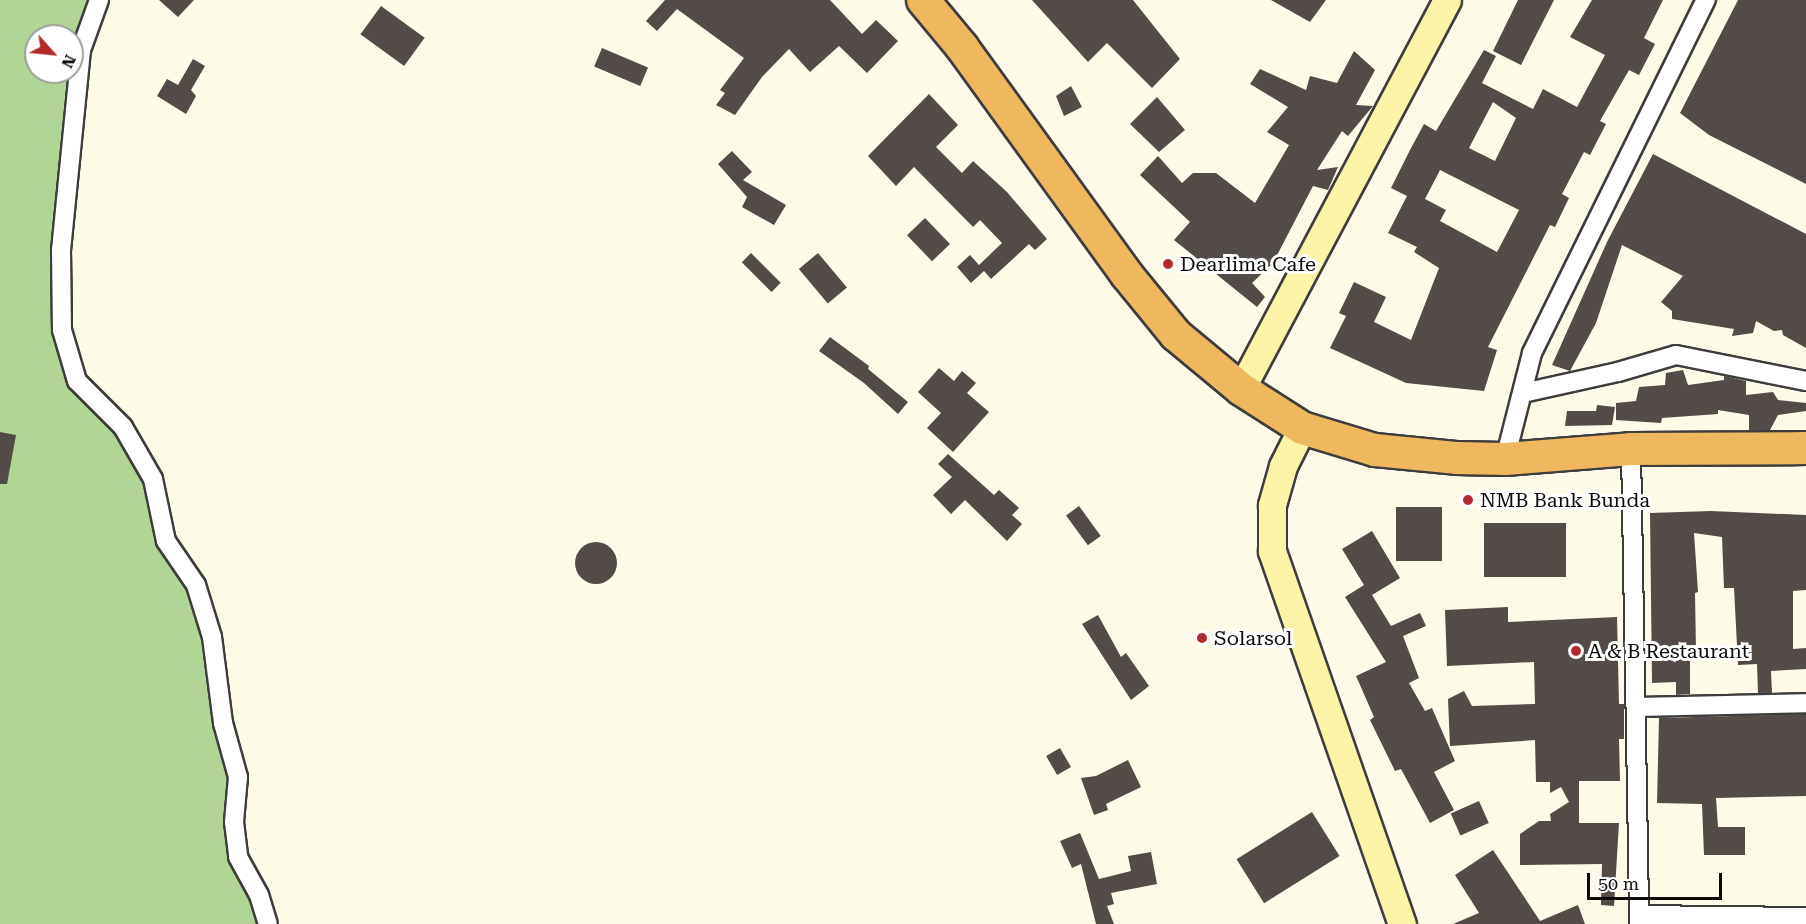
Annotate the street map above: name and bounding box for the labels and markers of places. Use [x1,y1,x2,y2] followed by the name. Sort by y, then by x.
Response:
[1180,252,1316,276] place label: Dearlima Cafe
[1161,257,1175,271] marker: Dearlima Cafe
[1480,488,1650,512] place label: NMB Bank Bunda
[1461,493,1475,507] marker: NMB Bank Bunda
[1214,626,1292,650] place label: Solarsol
[1195,631,1209,645] marker: Solarsol
[1588,639,1749,663] place label: A & B Restaurant
[1569,644,1583,658] marker: A & B Restaurant

